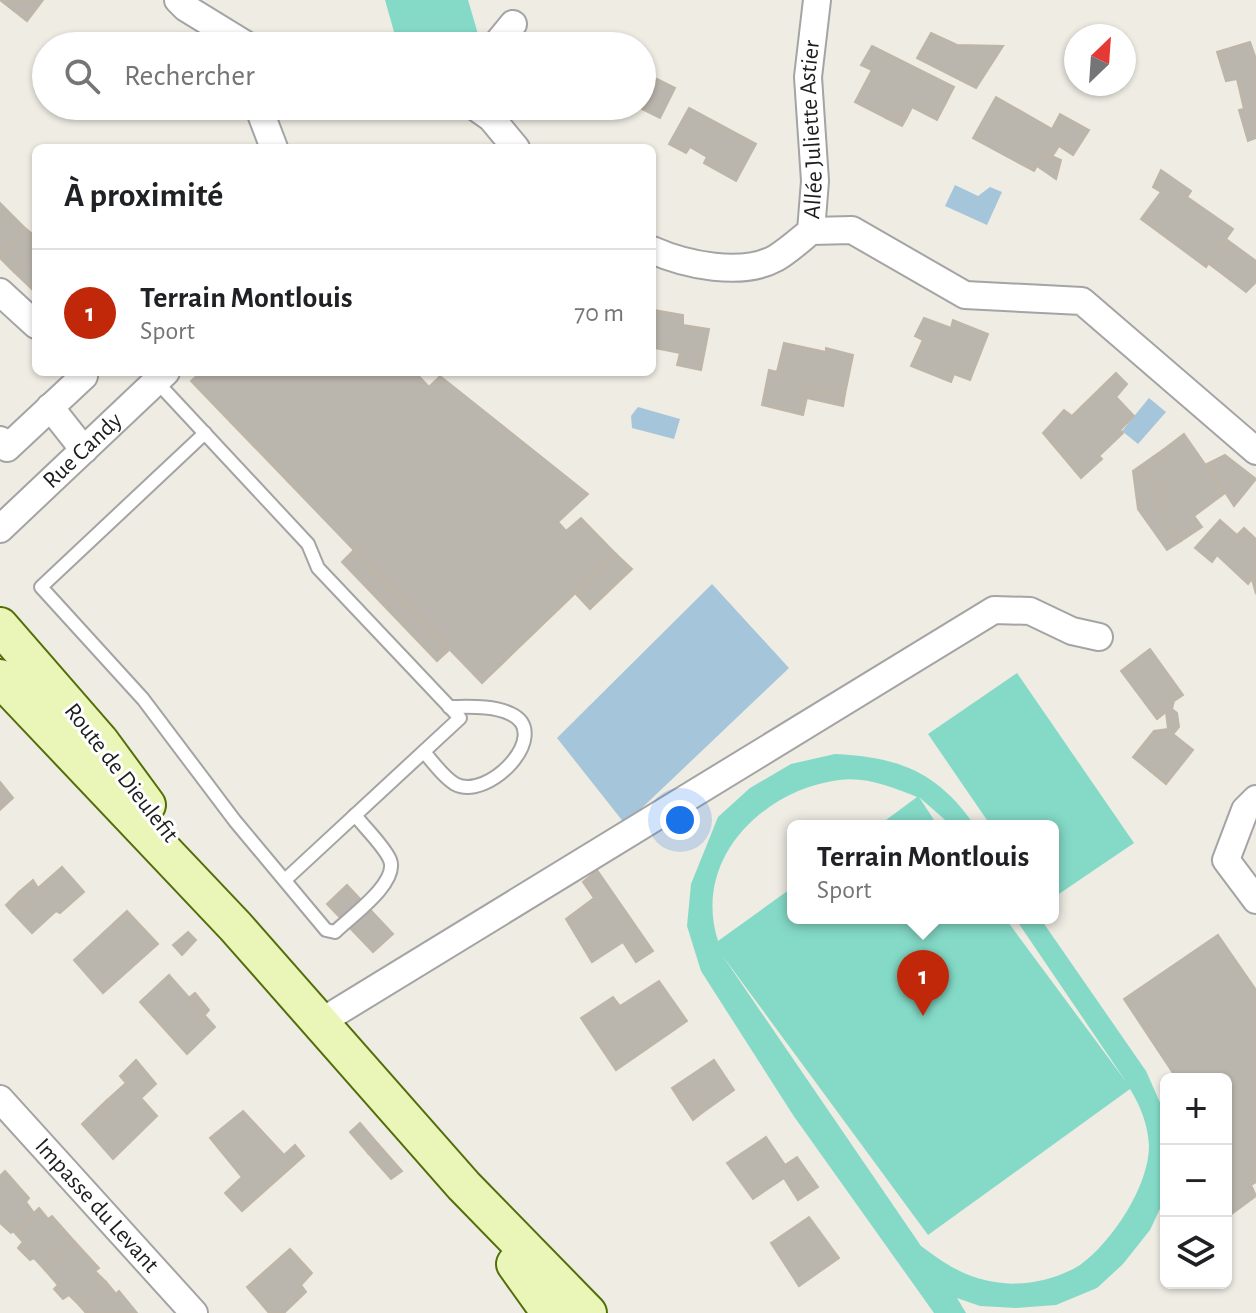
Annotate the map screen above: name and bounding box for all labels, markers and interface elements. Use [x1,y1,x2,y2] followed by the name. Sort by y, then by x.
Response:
[1064,24,1136,96] north arrow
[32,32,656,120] search box
[796,39,827,220] street label: Allée Juliette Astier
[60,54,104,98] icon: search
[124,61,255,91] text: Rechercher
[64,179,223,213] text: À proximité
[140,283,352,313] text: Terrain Montlouis
[85,300,95,326] text: 1
[574,300,624,326] text: 70 m
[140,318,195,344] text: Sport
[39,408,127,493] street label: Rue Candy
[60,699,183,847] street label: Route de Dieulefit
[660,800,700,840] your location
[787,820,1059,924] popup
[817,842,1029,872] text: Terrain Montlouis
[817,877,872,903] text: Sport
[897,950,949,1016] pin: 1
[1160,1073,1232,1289] map controls
[1160,1073,1232,1145] button: +
[30,1134,163,1278] street label: Impasse du Levant
[1160,1145,1232,1217] button: −
[1160,1217,1232,1289] button: layers

